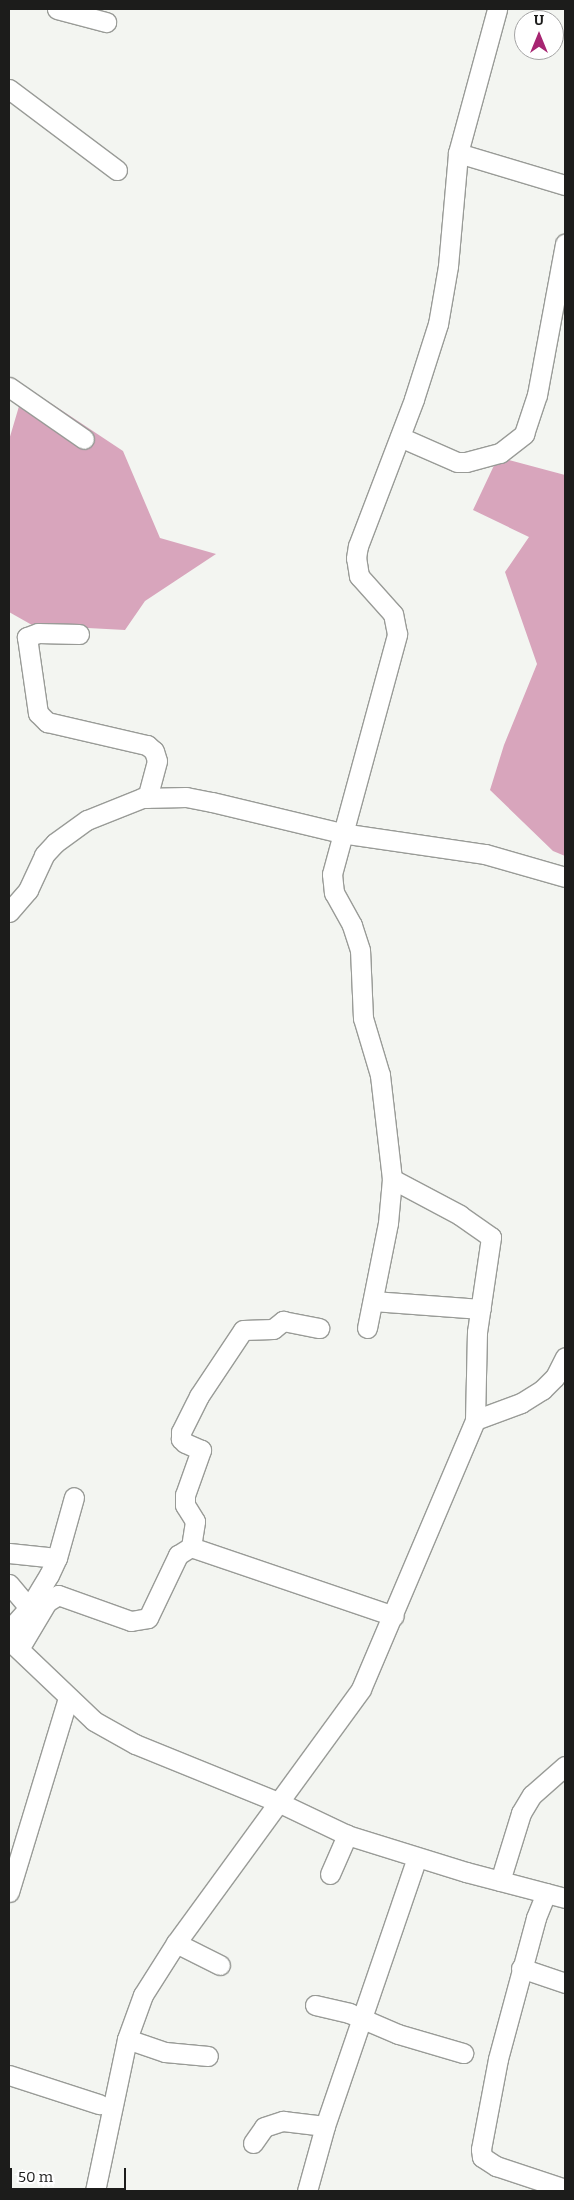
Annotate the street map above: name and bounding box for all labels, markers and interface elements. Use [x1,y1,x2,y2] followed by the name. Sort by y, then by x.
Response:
[514,10,564,60] north arrow
[534,12,544,29] text: U
[12,2158,129,2190] scale bar
[18,2168,53,2186] text: 50 m

